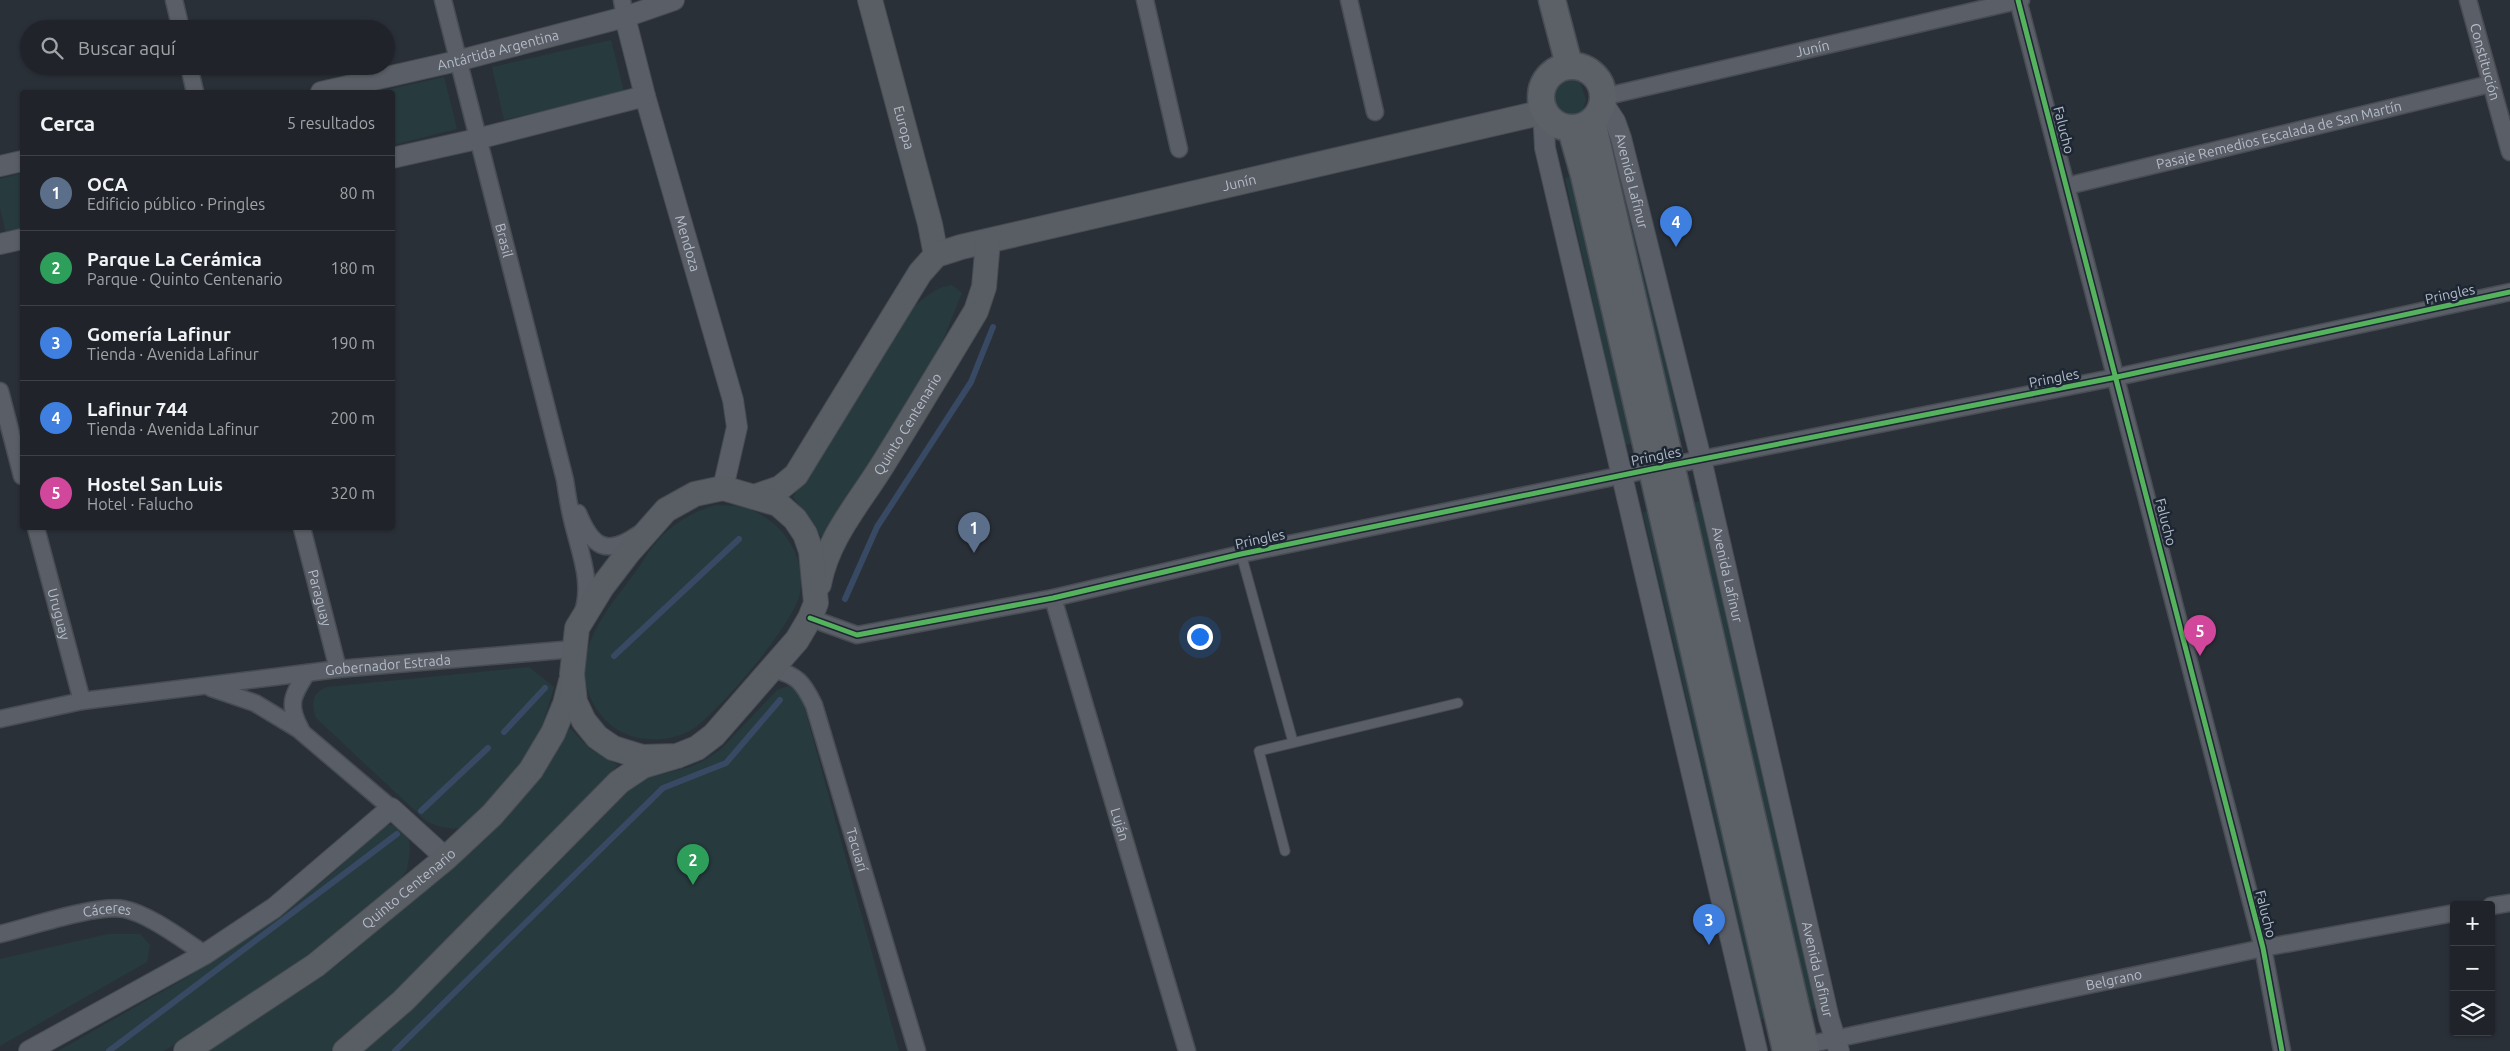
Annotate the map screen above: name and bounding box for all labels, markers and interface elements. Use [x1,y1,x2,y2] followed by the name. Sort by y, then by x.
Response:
[20,20,395,75] search box
[2467,21,2503,102] street label: Constitución
[436,27,561,73] street label: Antártida Argentina
[38,34,66,62] icon: search
[78,37,176,59] text: Buscar aquí
[1794,37,1831,60] street label: Junín
[2154,98,2403,172] street label: Pasaje Remedios Escalada de San Martín
[891,104,918,151] street label: Europa
[2050,105,2078,155] street label: Falucho
[40,111,95,135] text: Cerca
[287,114,375,132] text: 5 resultados
[1612,131,1651,231] street label: Avenida Lafinur
[1221,171,1258,194] street label: Junín
[87,173,128,195] text: OCA
[51,184,61,202] text: 1
[339,184,375,202] text: 80 m
[87,195,265,213] text: Edificio público · Pringles
[1660,206,1692,247] pin: 4
[672,213,703,273] street label: Mendoza
[492,222,516,259] street label: Brasil
[87,248,262,270] text: Parque La Cerámica
[51,259,61,277] text: 2
[330,259,375,277] text: 180 m
[87,270,283,288] text: Parque · Quinto Centenario
[2424,281,2476,307] street label: Pringles
[87,323,231,345] text: Gomería Lafinur
[51,334,61,352] text: 3
[330,334,375,352] text: 190 m
[87,345,259,363] text: Tienda · Avenida Lafinur
[2028,365,2080,391] street label: Pringles
[870,370,945,478] street label: Quinto Centenario
[87,398,188,420] text: Lafinur 744
[51,409,61,427] text: 4
[330,409,375,427] text: 200 m
[87,420,259,438] text: Tienda · Avenida Lafinur
[1630,443,1682,469] street label: Pringles
[87,473,223,495] text: Hostel San Luis
[51,484,61,502] text: 5
[330,484,375,502] text: 320 m
[87,495,193,513] text: Hotel · Falucho
[2152,497,2180,547] street label: Falucho
[958,512,990,553] pin: 1
[1709,525,1746,625] street label: Avenida Lafinur
[1234,526,1286,552] street label: Pringles
[305,568,335,628] street label: Paraguay
[44,586,73,642] street label: Uruguay
[2184,615,2216,656] pin: 5
[1187,624,1213,650] your location
[324,651,451,679] street label: Gobernador Estrada
[1107,806,1132,843] street label: Luján
[843,826,871,874] street label: Tacuarí
[677,844,709,885] pin: 2
[359,845,459,932] street label: Quinto Centenario
[2252,889,2280,939] street label: Falucho
[81,900,133,920] street label: Cáceres
[2450,901,2495,1036] map controls
[2450,901,2495,946] button: +
[1693,904,1725,945] pin: 3
[1799,920,1837,1020] street label: Avenida Lafinur
[2450,946,2495,991] button: −
[2084,966,2143,993] street label: Belgrano
[2450,991,2495,1036] button: layers

